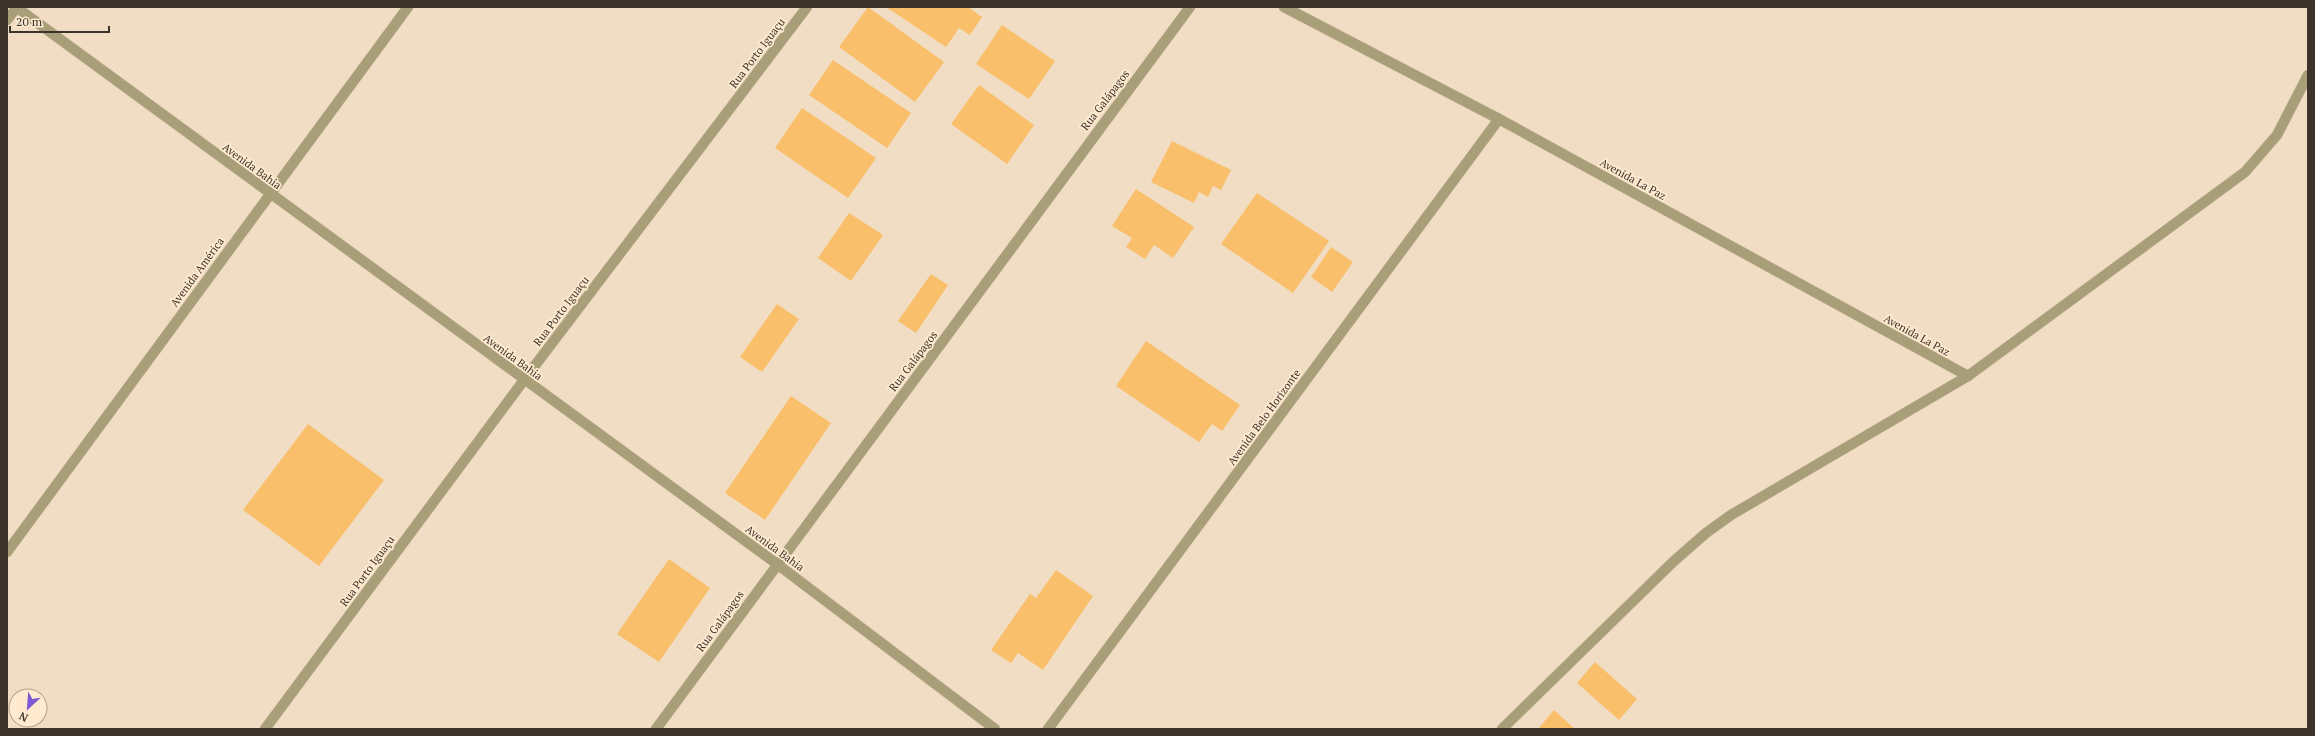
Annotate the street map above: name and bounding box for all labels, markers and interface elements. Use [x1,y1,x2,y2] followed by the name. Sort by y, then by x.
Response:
[10,8,109,34] scale bar
[16,14,43,29] text: 20 m
[726,15,788,91] street label: Rua Porto Iguaçu
[1078,67,1132,133] street label: Rua Galápagos
[220,140,285,192] street label: Avenida Bahia
[1597,155,1669,203] street label: Avenida La Paz
[167,234,227,309] street label: Avenida América
[530,273,592,349] street label: Rua Porto Iguaçu
[1881,311,1953,359] street label: Avenida La Paz
[886,328,940,394] street label: Rua Galápagos
[481,331,546,383] street label: Avenida Bahia
[1224,366,1304,468] street label: Avenida Belo Horizonte
[743,522,808,574] street label: Avenida Bahia
[337,532,398,609] street label: Rua Porto Iguaçu
[693,588,747,654] street label: Rua Galápagos
[8,688,48,728] north arrow
[16,709,30,725] text: N

